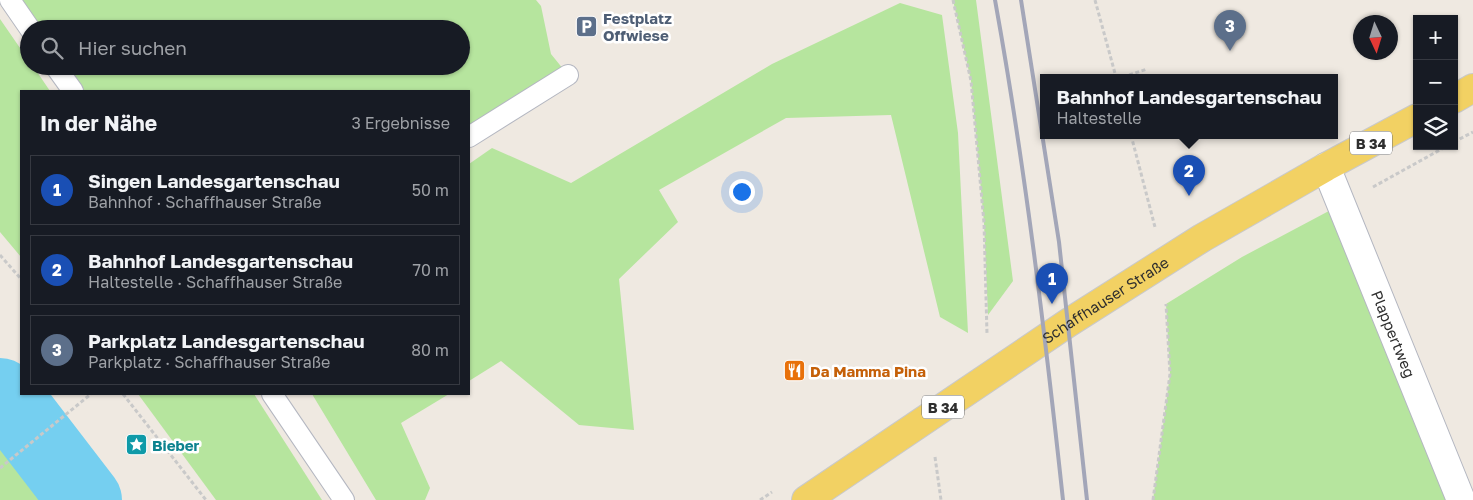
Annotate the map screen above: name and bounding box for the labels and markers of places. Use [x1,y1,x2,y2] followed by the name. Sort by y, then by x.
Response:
[603,9,672,44] place label: Festplatz Offwiese
[1214,10,1246,51] pin: 3
[575,15,599,39] parking icon: Festplatz Offwiese
[1173,155,1205,196] pin: 2
[1036,263,1068,304] pin: 1
[782,359,806,383] restaurant icon: Da Mamma Pina
[810,362,926,380] place label: Da Mamma Pina
[124,433,148,457] place icon: Bieber
[152,436,200,454] place label: Bieber

